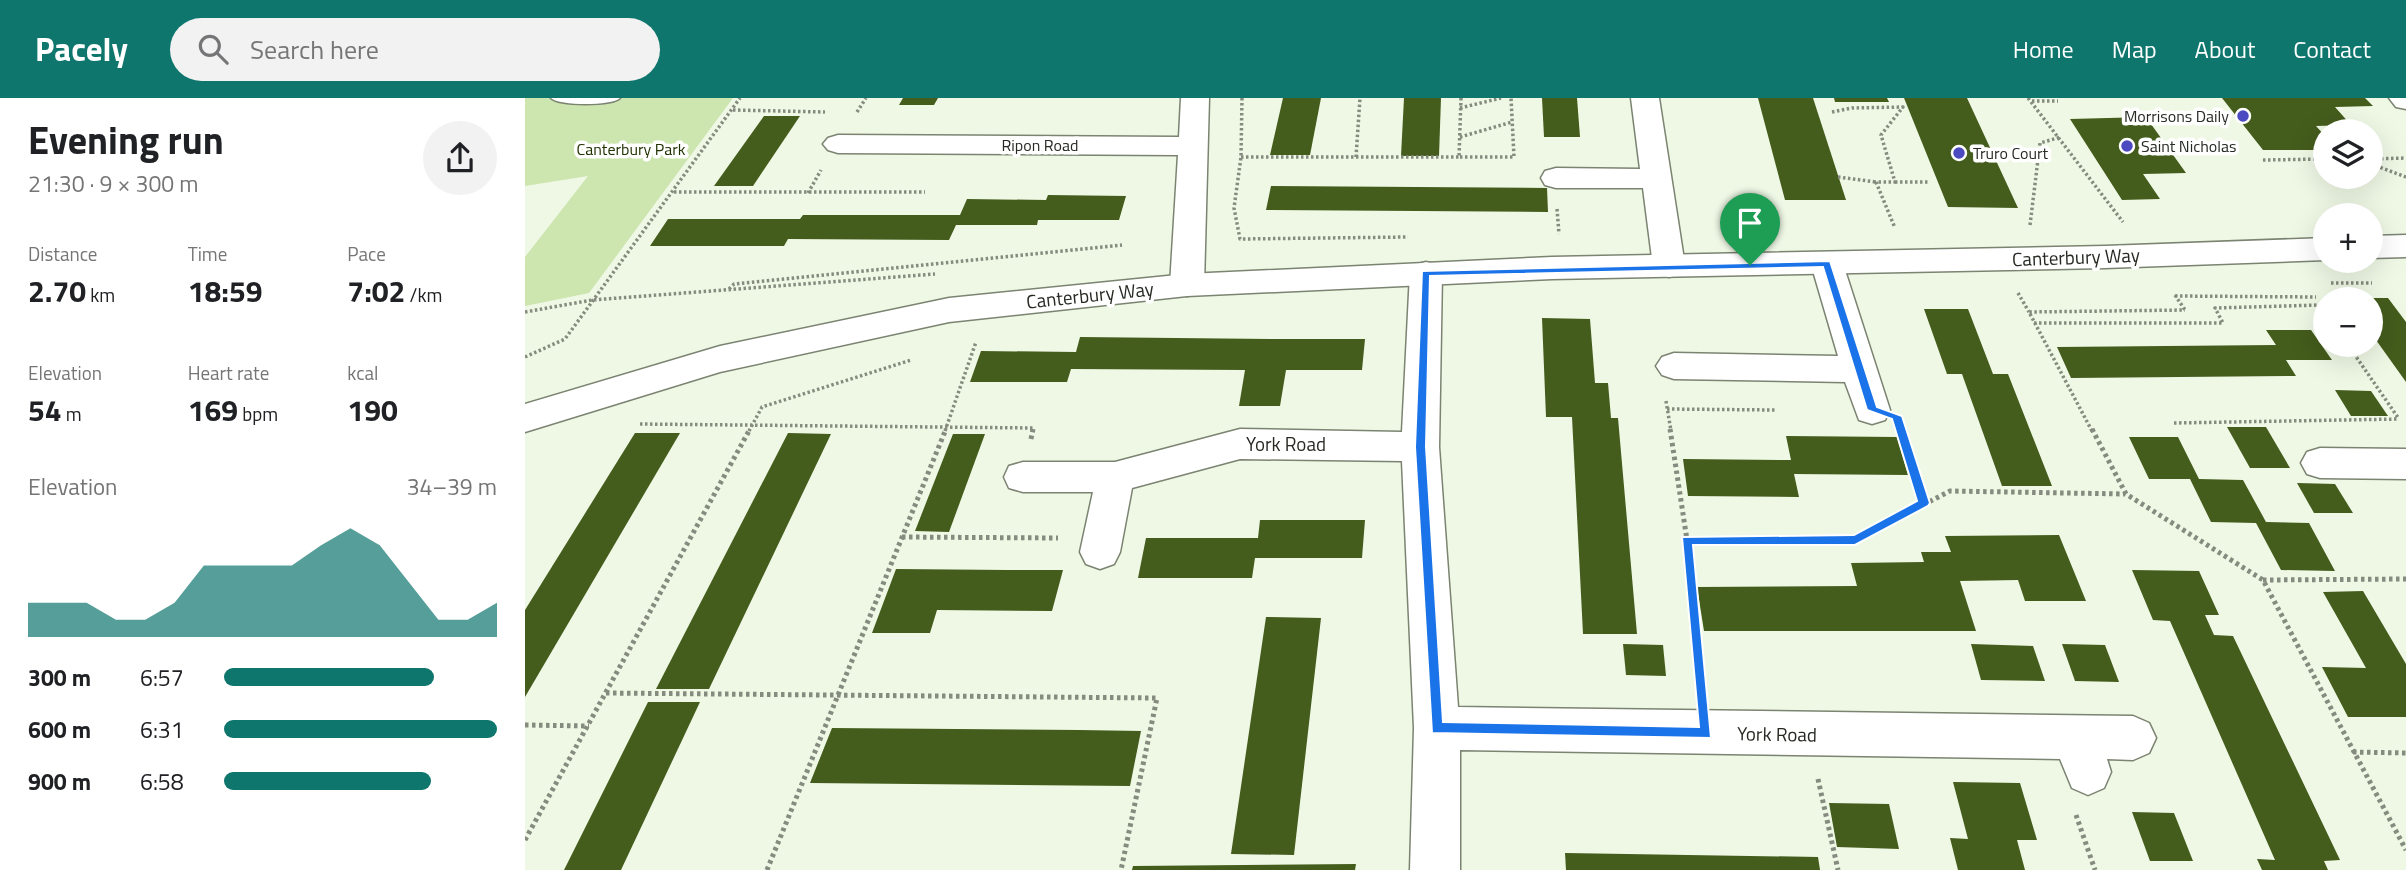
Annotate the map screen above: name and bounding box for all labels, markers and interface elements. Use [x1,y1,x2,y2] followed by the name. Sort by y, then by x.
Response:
[170,18,660,81] search box
[35,24,128,74] text: Pacely
[194,30,232,68] icon: search
[250,30,379,69] text: Search here
[2013,31,2074,67] text: Home
[2112,31,2157,67] text: Map
[2195,31,2255,67] text: About
[2293,31,2371,67] text: Contact
[2124,104,2229,128] place label: Morrisons Daily
[2235,108,2251,124] marker: Morrisons Daily
[28,111,224,169] text: Evening run
[2313,119,2383,357] map controls
[2313,119,2383,189] button: layers
[423,121,497,195] button: share
[1002,133,1079,157] street label: Ripon Road
[2141,134,2236,158] place label: Saint Nicholas
[577,137,686,161] park label: Canterbury Park
[2119,138,2135,154] marker: Saint Nicholas
[1973,141,2048,165] place label: Truro Court
[1951,145,1967,161] marker: Truro Court
[28,166,198,201] text: 21:30 · 9 × 300 m
[1720,193,1780,265] pin
[2313,203,2383,273] button: +
[1731,204,1769,242] icon: arrive
[28,239,97,268] text: Distance
[188,239,227,268] text: Time
[347,239,386,268] text: Pace
[2012,240,2140,273] street label: Canterbury Way
[28,268,86,314] text: 2.70
[188,268,263,314] text: 18:59
[347,268,405,314] text: 7:02
[1025,273,1155,316] street label: Canterbury Way
[86,280,115,309] text: km
[405,280,442,309] text: /km
[2313,287,2383,357] button: −
[28,358,102,387] text: Elevation
[188,358,269,387] text: Heart rate
[347,358,378,387] text: kcal
[28,387,62,433] text: 54
[188,387,238,433] text: 169
[347,387,398,433] text: 190
[62,399,82,428] text: m
[238,399,278,428] text: bpm
[1246,429,1326,458] street label: York Road
[28,469,117,504] text: Elevation
[407,469,497,504] text: 34–39 m
[28,660,91,695] text: 300 m
[140,660,184,695] text: 6:57
[28,712,91,747] text: 600 m
[140,712,184,747] text: 6:31
[1737,718,1817,749] street label: York Road
[28,764,91,799] text: 900 m
[140,764,184,799] text: 6:58

